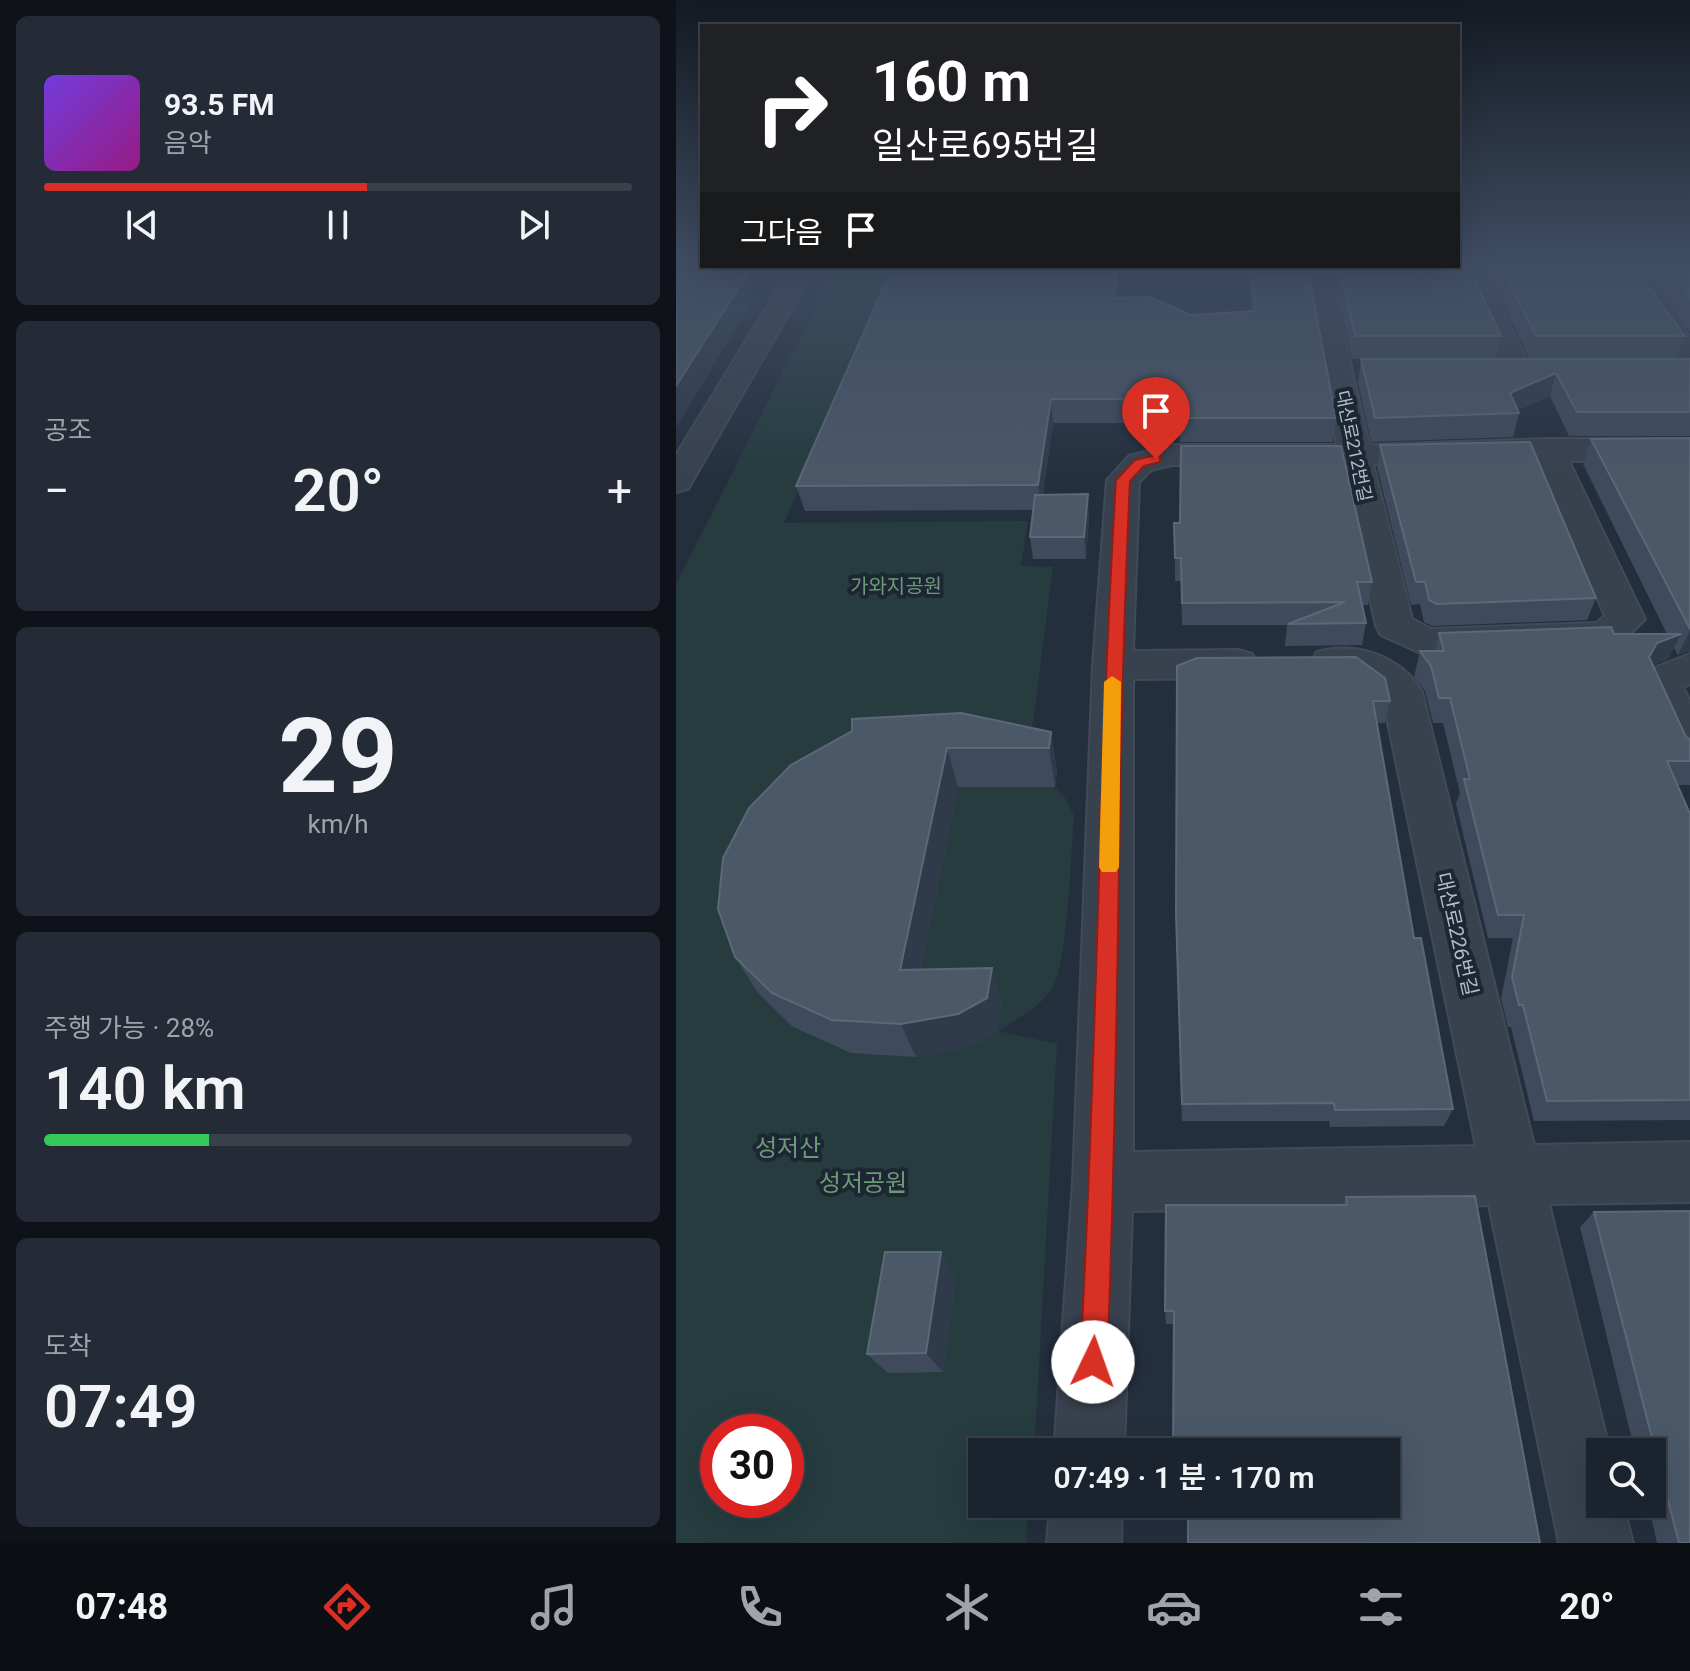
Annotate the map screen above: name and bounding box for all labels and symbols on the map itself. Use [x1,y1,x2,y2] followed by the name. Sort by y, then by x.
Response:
[1122,377,1190,459] pin
[1332,388,1376,504] street label: 대산로212번길
[850,574,942,598] park label: 가와지공원
[1431,870,1483,998] street label: 대산로226번길
[755,1134,821,1162] park label: 성저산
[819,1169,907,1197] park label: 성저공원
[1051,1320,1135,1404] position arrow
[700,1414,804,1518] speed limit sign: 30

